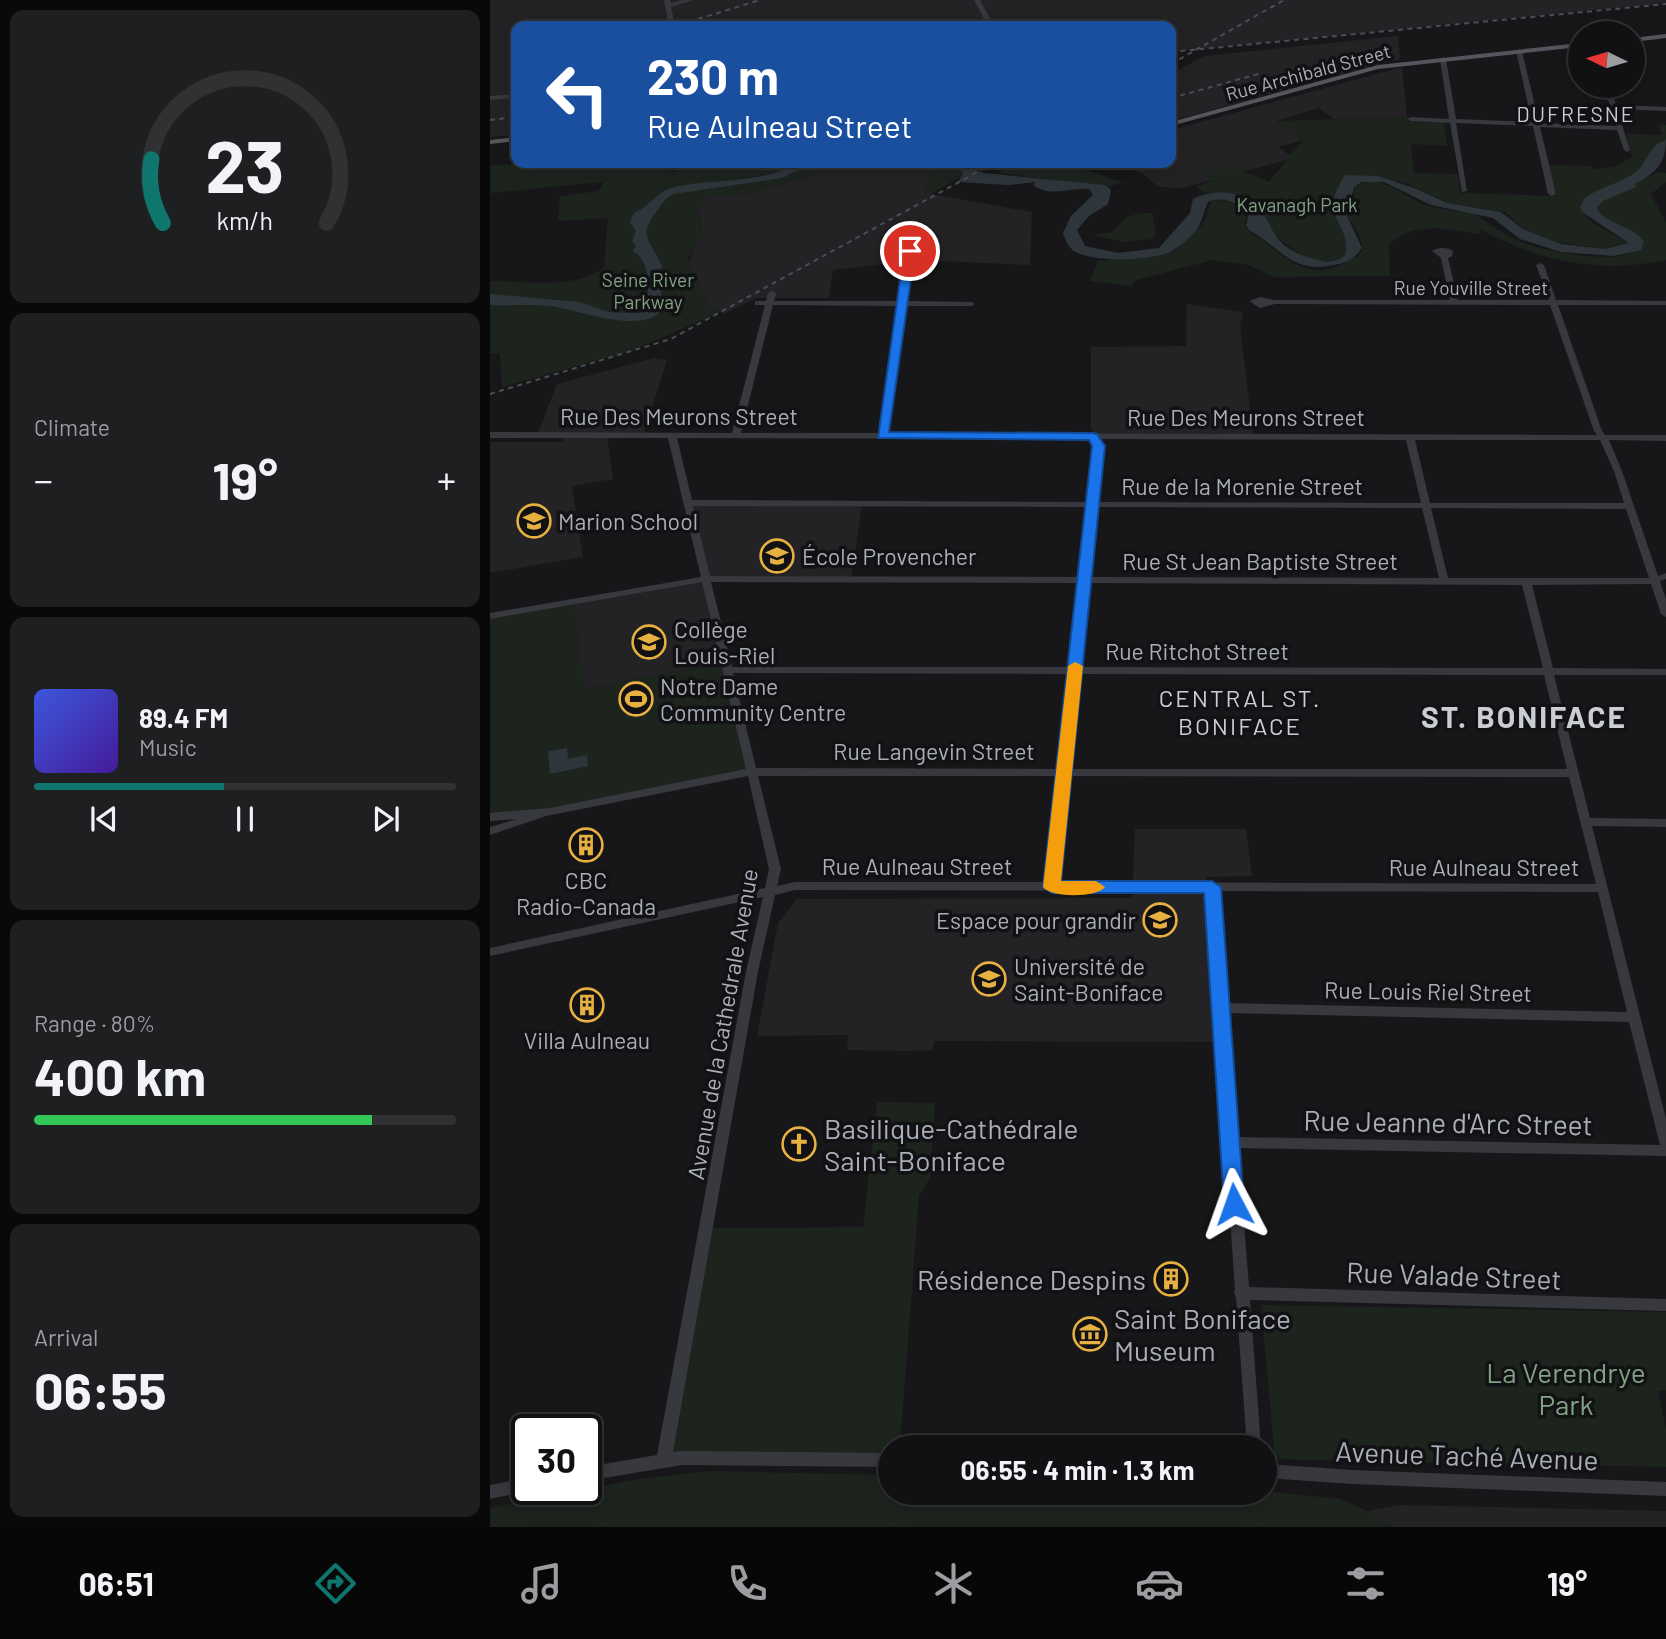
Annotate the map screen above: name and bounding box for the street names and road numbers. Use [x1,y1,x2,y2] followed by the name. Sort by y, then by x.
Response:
[1223,39,1393,105] street label: Rue Archibald Street
[1394,276,1548,299] street label: Rue Youville Street
[560,402,798,430] street label: Rue Des Meurons Street
[1127,403,1365,431] street label: Rue Des Meurons Street
[1121,472,1363,500] street label: Rue de la Morenie Street
[1122,547,1398,575] street label: Rue St Jean Baptiste Street
[1105,637,1289,665] street label: Rue Ritchot Street
[833,737,1035,765] street label: Rue Langevin Street
[822,852,1012,880] street label: Rue Aulneau Street
[1389,853,1579,881] street label: Rue Aulneau Street
[681,866,763,1182] street label: Avenue de la Cathedrale Avenue
[1324,975,1532,1007] street label: Rue Louis Riel Street
[1303,1102,1593,1142] street label: Rue Jeanne d'Arc Street
[1346,1254,1562,1296] street label: Rue Valade Street
[1335,1433,1599,1477] street label: Avenue Taché Avenue

